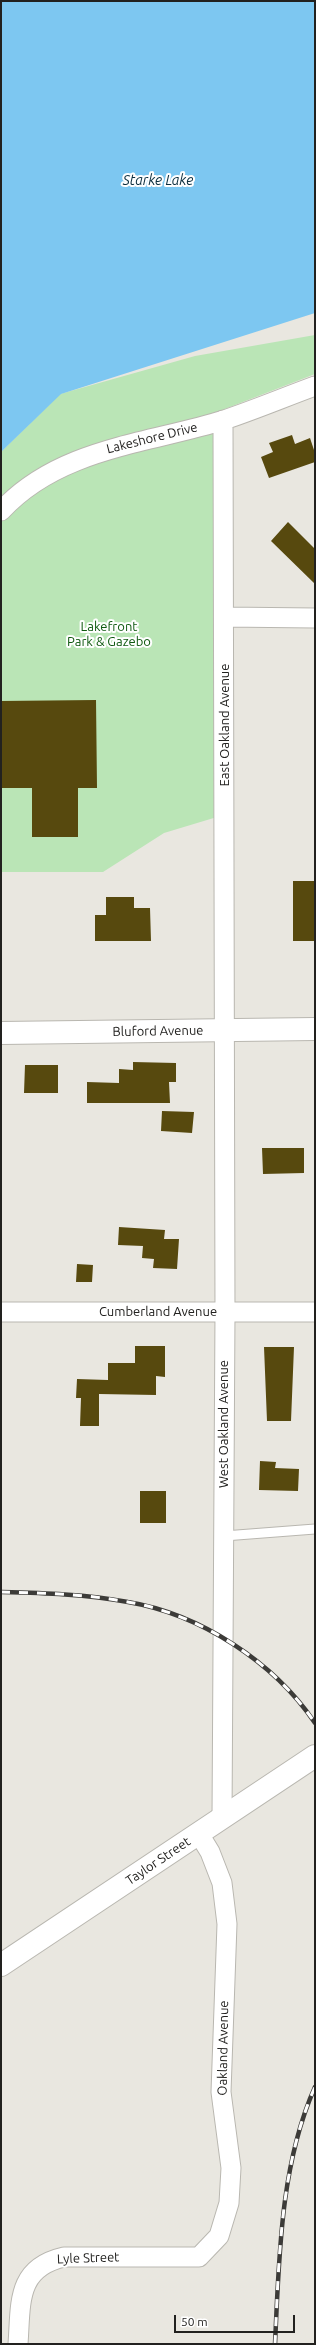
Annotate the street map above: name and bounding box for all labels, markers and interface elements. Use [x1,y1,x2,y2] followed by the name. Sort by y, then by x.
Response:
[123,172,193,188] water label: Starke Lake
[105,419,199,457] street label: Lakeshore Drive
[67,619,151,650] park label: Lakefront Park & Gazebo
[217,664,233,786] street label: East Oakland Avenue
[112,1022,204,1040] street label: Bluford Avenue
[99,1304,217,1320] street label: Cumberland Avenue
[216,1360,232,1488] street label: West Oakland Avenue
[123,1834,193,1888] street label: Taylor Street
[214,2000,232,2096] street label: Oakland Avenue
[56,2249,120,2267] street label: Lyle Street
[176,2307,297,2333] scale bar
[181,2315,208,2328] text: 50 m

